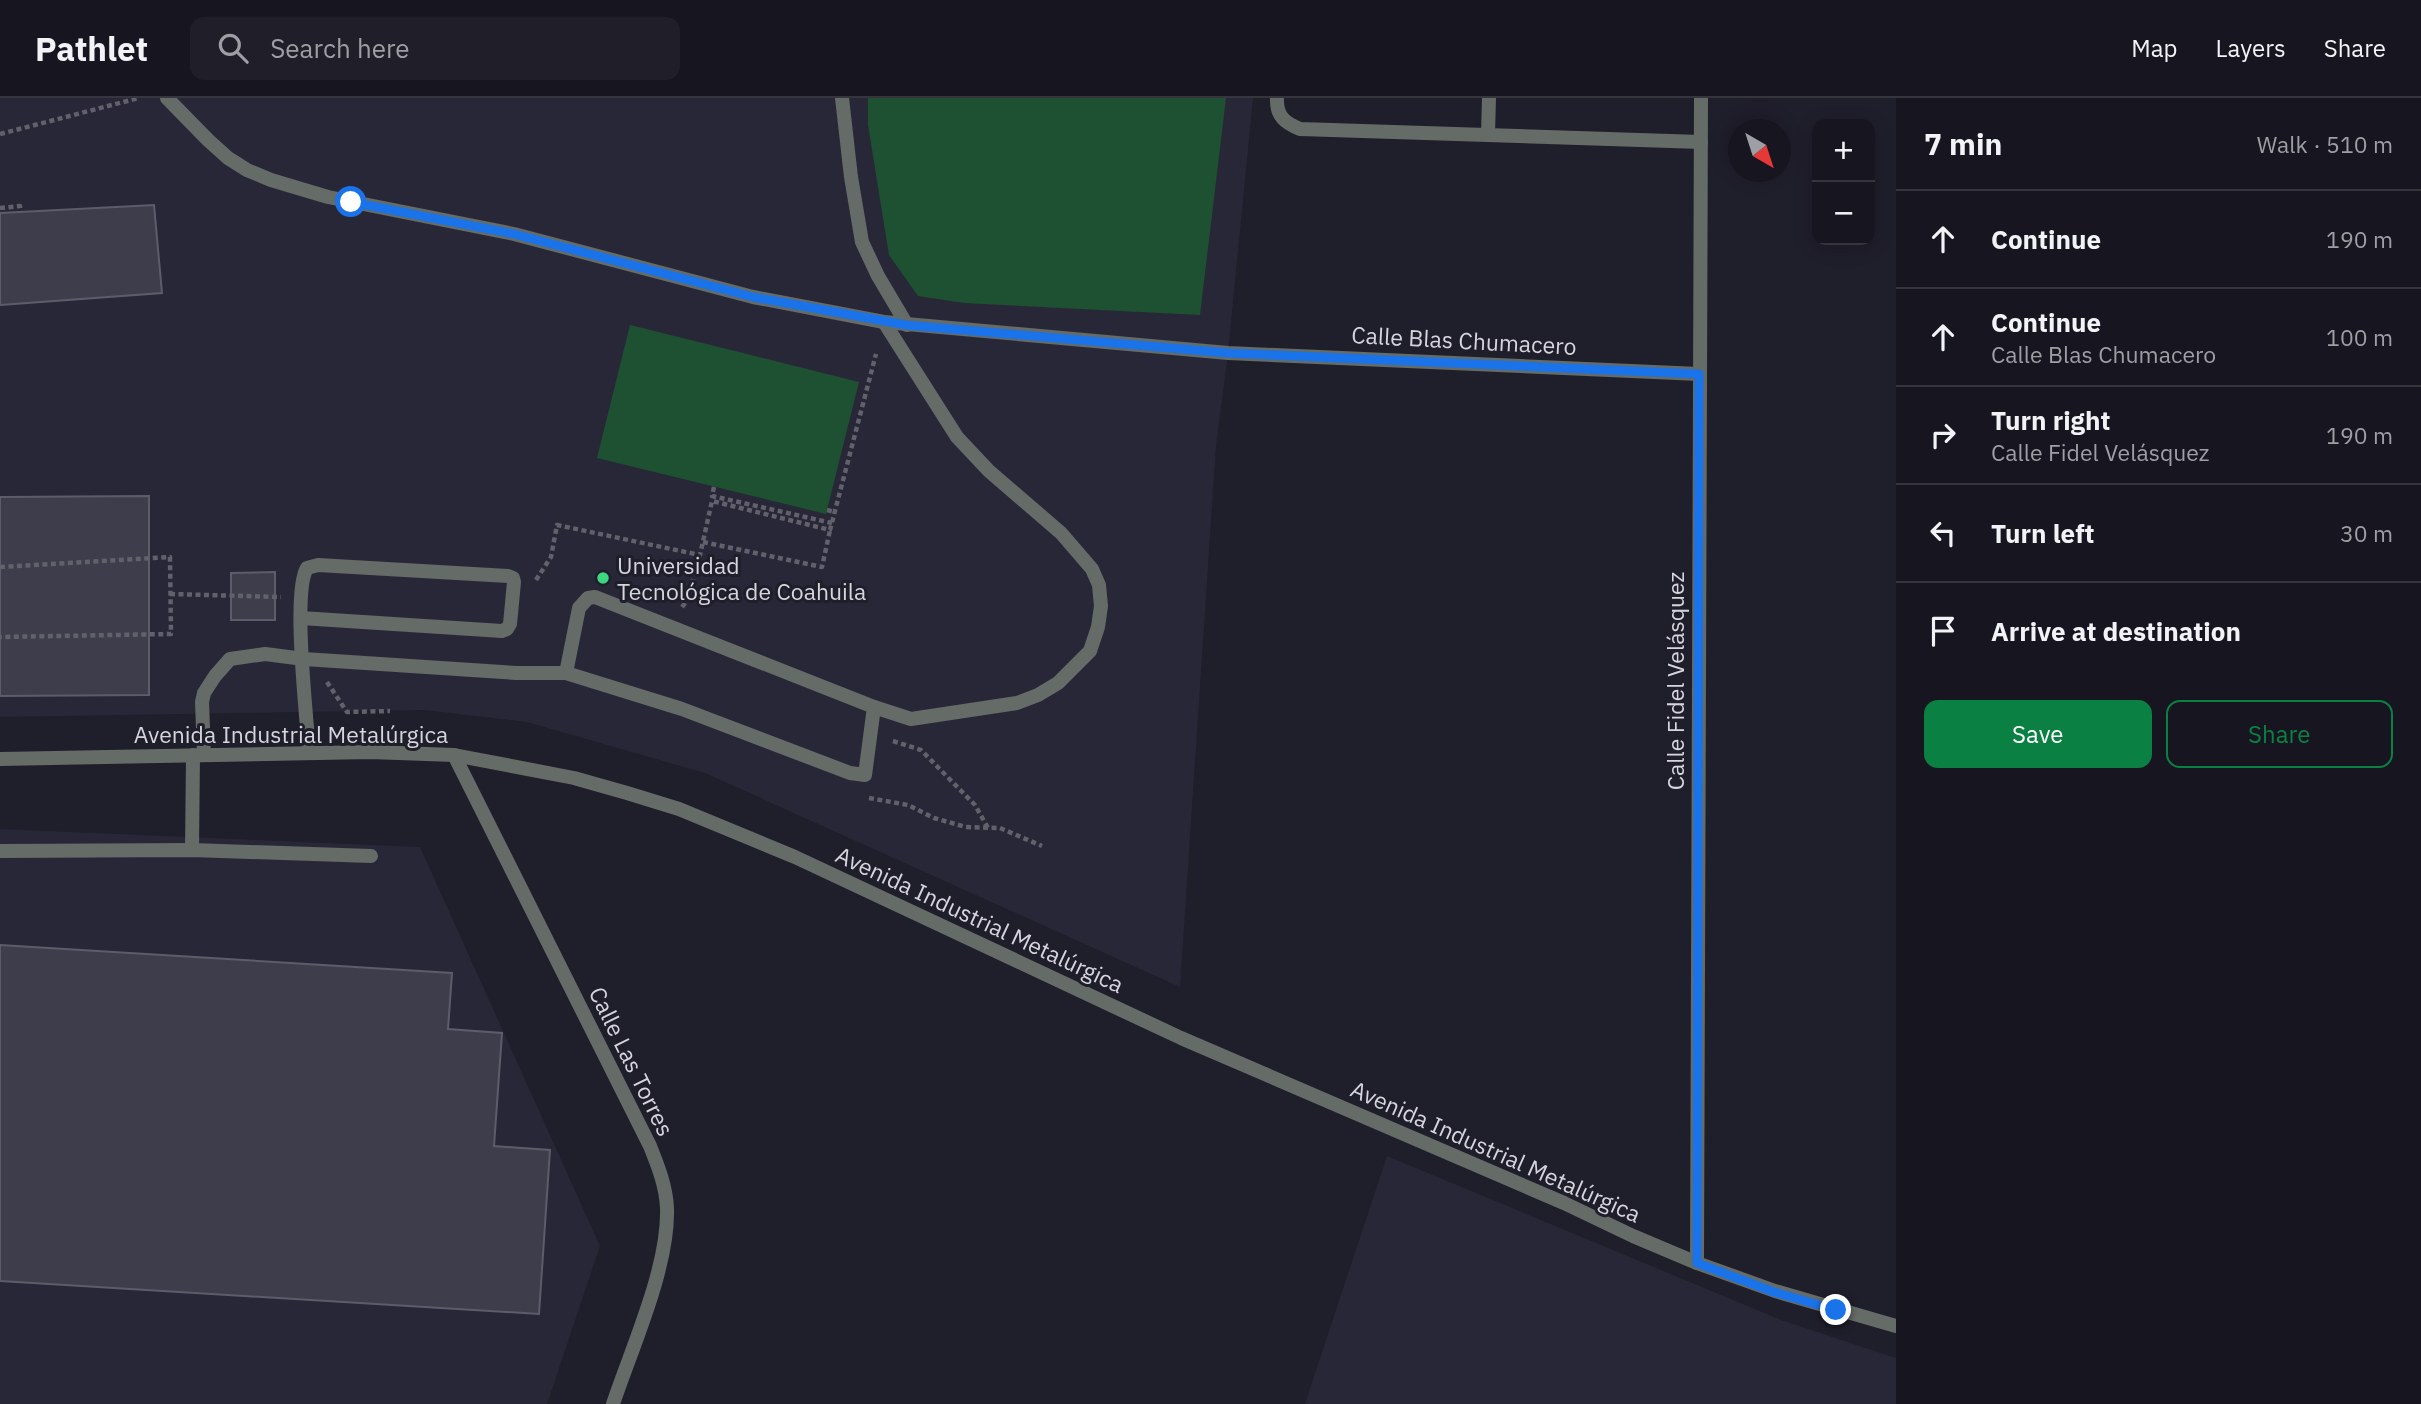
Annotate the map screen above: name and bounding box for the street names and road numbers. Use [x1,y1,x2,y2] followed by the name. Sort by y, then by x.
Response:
[1351,319,1577,361] street label: Calle Blas Chumacero
[1660,572,1690,790] street label: Calle Fidel Velásquez
[134,719,448,749] street label: Avenida Industrial Metalúrgica
[831,839,1129,999] street label: Avenida Industrial Metalúrgica
[583,981,681,1141] street label: Calle Las Torres
[1346,1073,1646,1229] street label: Avenida Industrial Metalúrgica

